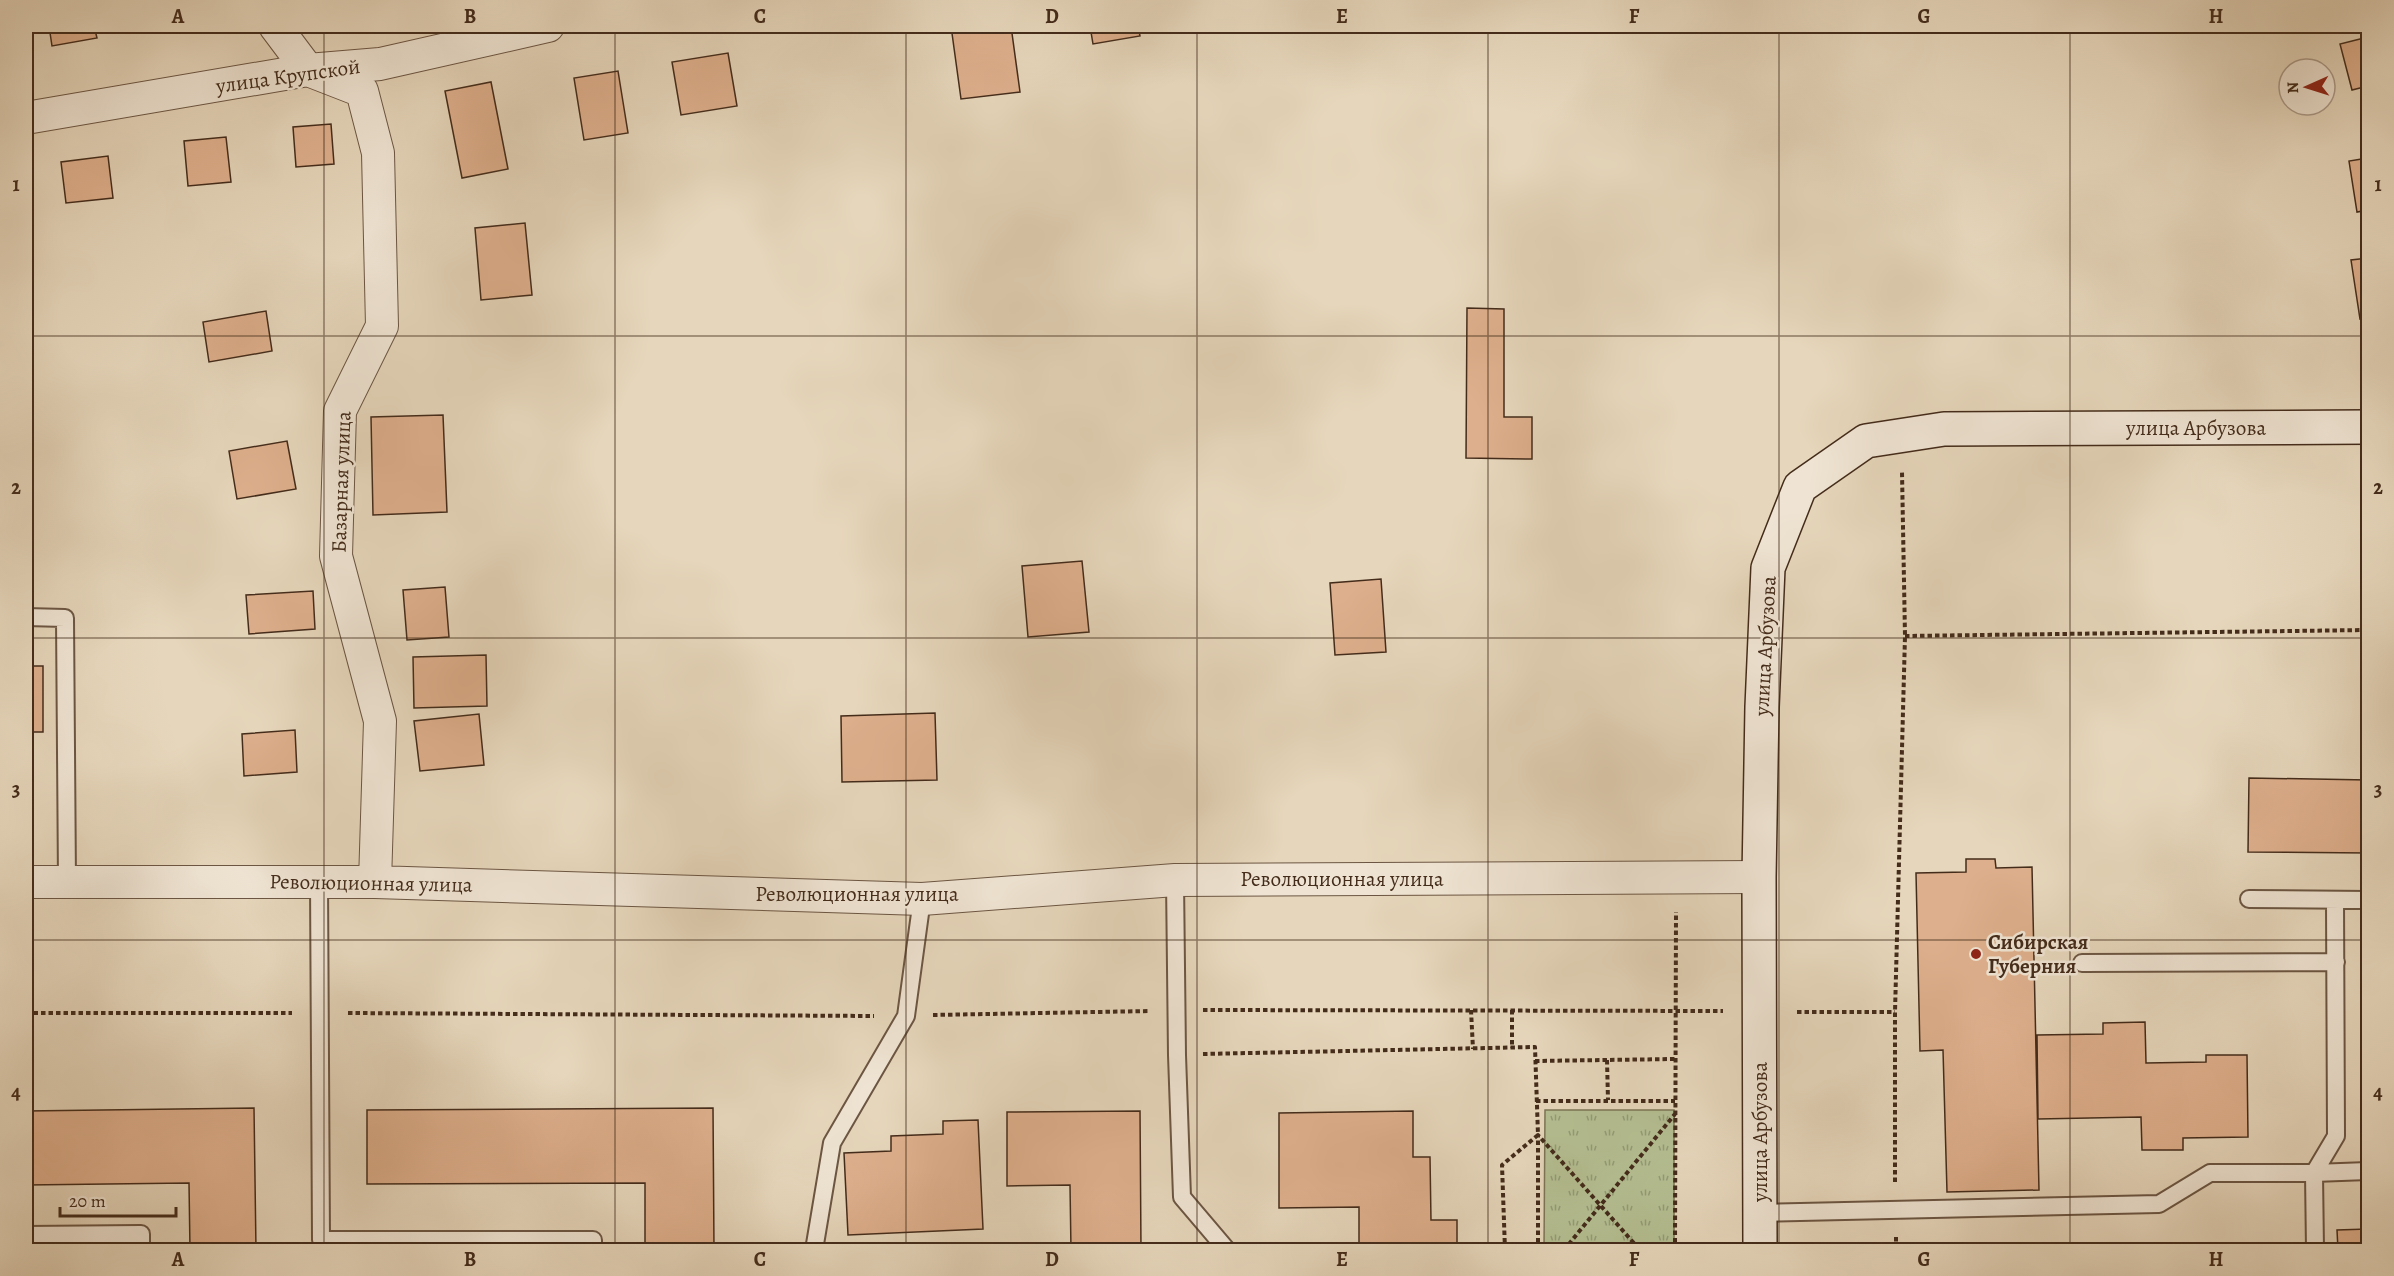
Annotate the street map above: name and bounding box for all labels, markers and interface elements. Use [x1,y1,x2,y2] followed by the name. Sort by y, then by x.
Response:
[171,3,185,30] text: A
[464,3,476,30] text: B
[754,3,766,30] text: C
[1045,3,1059,30] text: D
[1336,3,1348,30] text: E
[1629,3,1640,30] text: F
[1917,3,1931,30] text: G
[2209,3,2224,30] text: H
[213,52,362,100] street label: улица Крупской
[2277,57,2337,117] north arrow
[2282,81,2304,94] text: N
[12,171,20,198] text: 1
[2374,171,2382,198] text: 1
[325,410,357,553] street label: Базарная улица
[2125,414,2266,442] street label: улица Арбузова
[11,474,21,501] text: 2
[2373,474,2383,501] text: 2
[1747,575,1783,718] street label: улица Арбузова
[12,776,20,803] text: 3
[2374,776,2382,803] text: 3
[1240,865,1444,893] street label: Революционная улица
[269,867,473,899] street label: Революционная улица
[755,880,959,908] street label: Революционная улица
[1988,928,2088,980] place label: Сибирская Губерния
[1969,947,1983,961] marker: Сибирская Губерния
[1746,1062,1774,1203] street label: улица Арбузова
[11,1079,21,1106] text: 4
[2373,1079,2383,1106] text: 4
[60,1180,176,1218] scale bar
[69,1189,106,1213] text: 20 m
[171,1246,185,1273] text: A
[464,1246,476,1273] text: B
[754,1246,766,1273] text: C
[1045,1246,1059,1273] text: D
[1336,1246,1348,1273] text: E
[1629,1246,1640,1273] text: F
[1917,1246,1931,1273] text: G
[2209,1246,2224,1273] text: H

